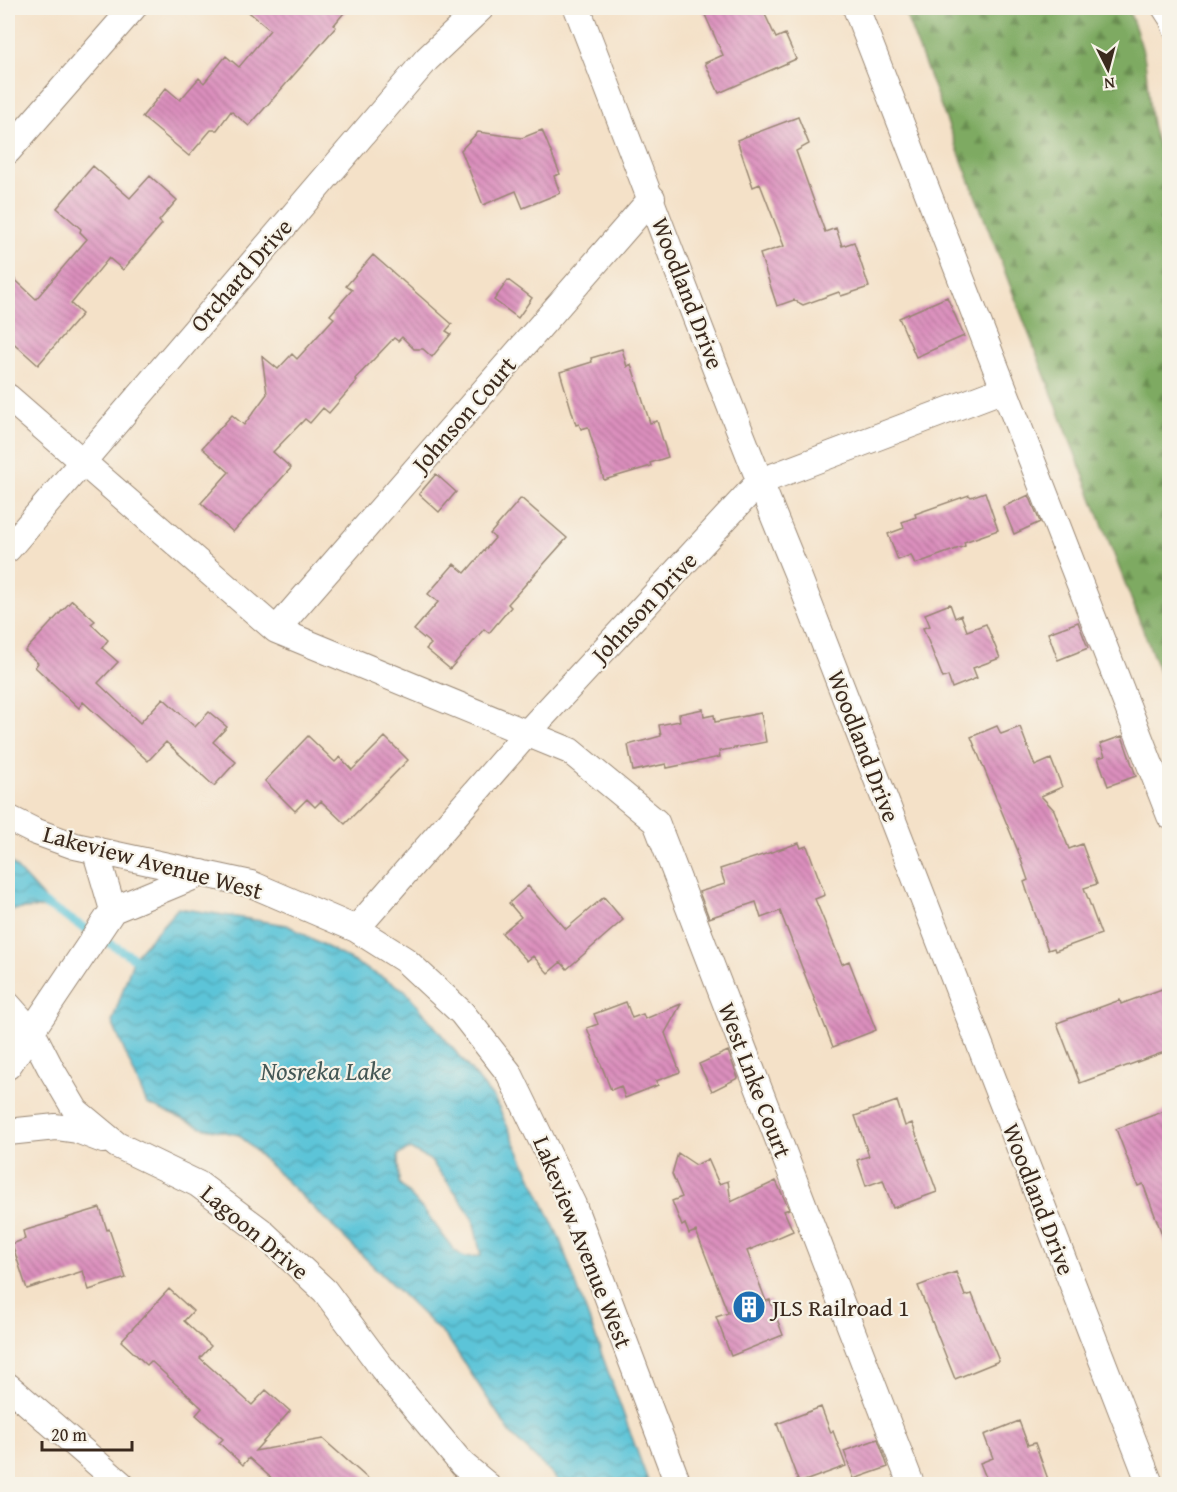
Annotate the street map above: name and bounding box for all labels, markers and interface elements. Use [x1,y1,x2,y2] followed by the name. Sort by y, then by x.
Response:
[1078,39,1138,99] north arrow
[1103,71,1116,96] text: N
[182,210,300,340] street label: Orchard Drive
[643,212,733,374] street label: Woodland Drive
[402,348,525,482] street label: Johnson Court
[581,543,705,673] street label: Johnson Drive
[819,665,909,827] street label: Woodland Drive
[39,816,267,908] street label: Lakeview Avenue West
[709,997,801,1163] street label: West Lnke Court
[259,1051,392,1090] water label: Nosreka Lake
[994,1118,1084,1280] street label: Woodland Drive
[524,1131,642,1354] street label: Lakeview Avenue West
[193,1176,317,1288] street label: Lagoon Drive
[731,1289,767,1325] building icon: JLS Railroad 1
[769,1290,910,1325] place label: JLS Railroad 1
[42,1414,132,1452] scale bar
[51,1421,87,1448] text: 20 m

